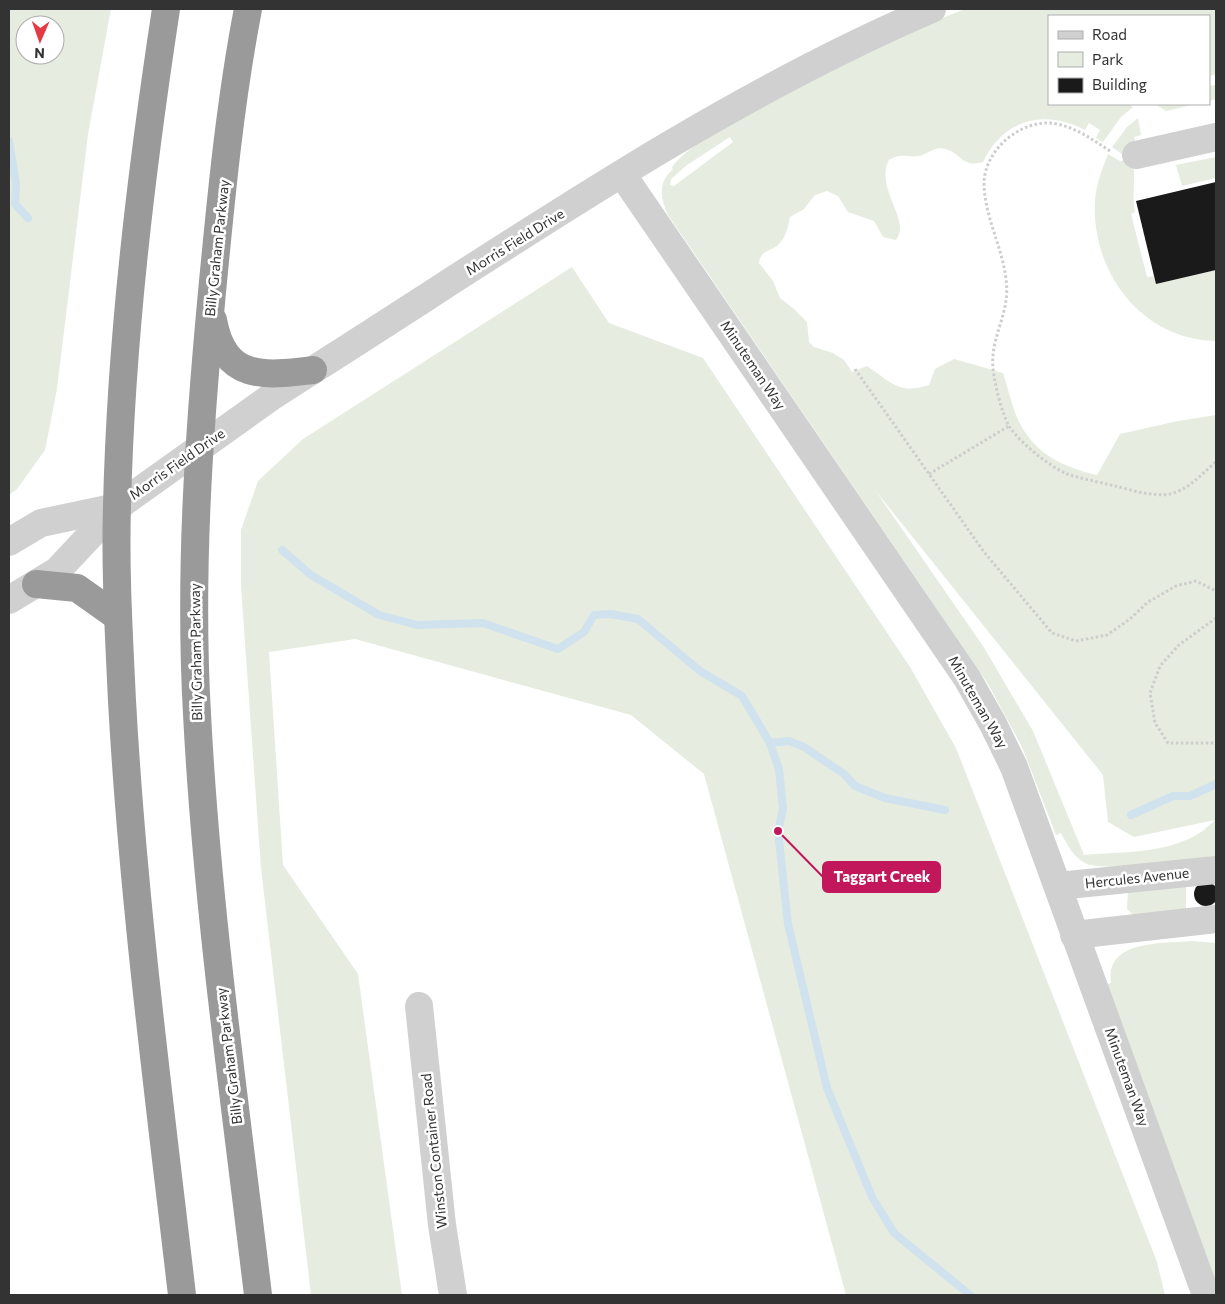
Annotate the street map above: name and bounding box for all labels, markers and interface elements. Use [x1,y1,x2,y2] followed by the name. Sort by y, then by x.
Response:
[15,15,65,65] north arrow
[1048,15,1210,105] legend
[1092,25,1127,43] text: Road
[34,45,45,62] text: N
[1092,50,1123,68] text: Park
[1092,75,1147,93] text: Building
[201,179,232,317] street label: Billy Graham Parkway
[462,204,567,279] street label: Morris Field Drive
[717,317,790,413] street label: Minuteman Way
[126,424,228,503] street label: Morris Field Drive
[186,583,205,721] street label: Billy Graham Parkway
[945,652,1012,751] street label: Minuteman Way
[823,862,940,892] callout: Taggart Creek
[1084,864,1190,891] street label: Hercules Avenue
[834,867,931,885] text: Taggart Creek
[212,987,245,1125] street label: Billy Graham Parkway
[1102,1025,1153,1129] street label: Minuteman Way
[417,1073,450,1229] street label: Winston Container Road

